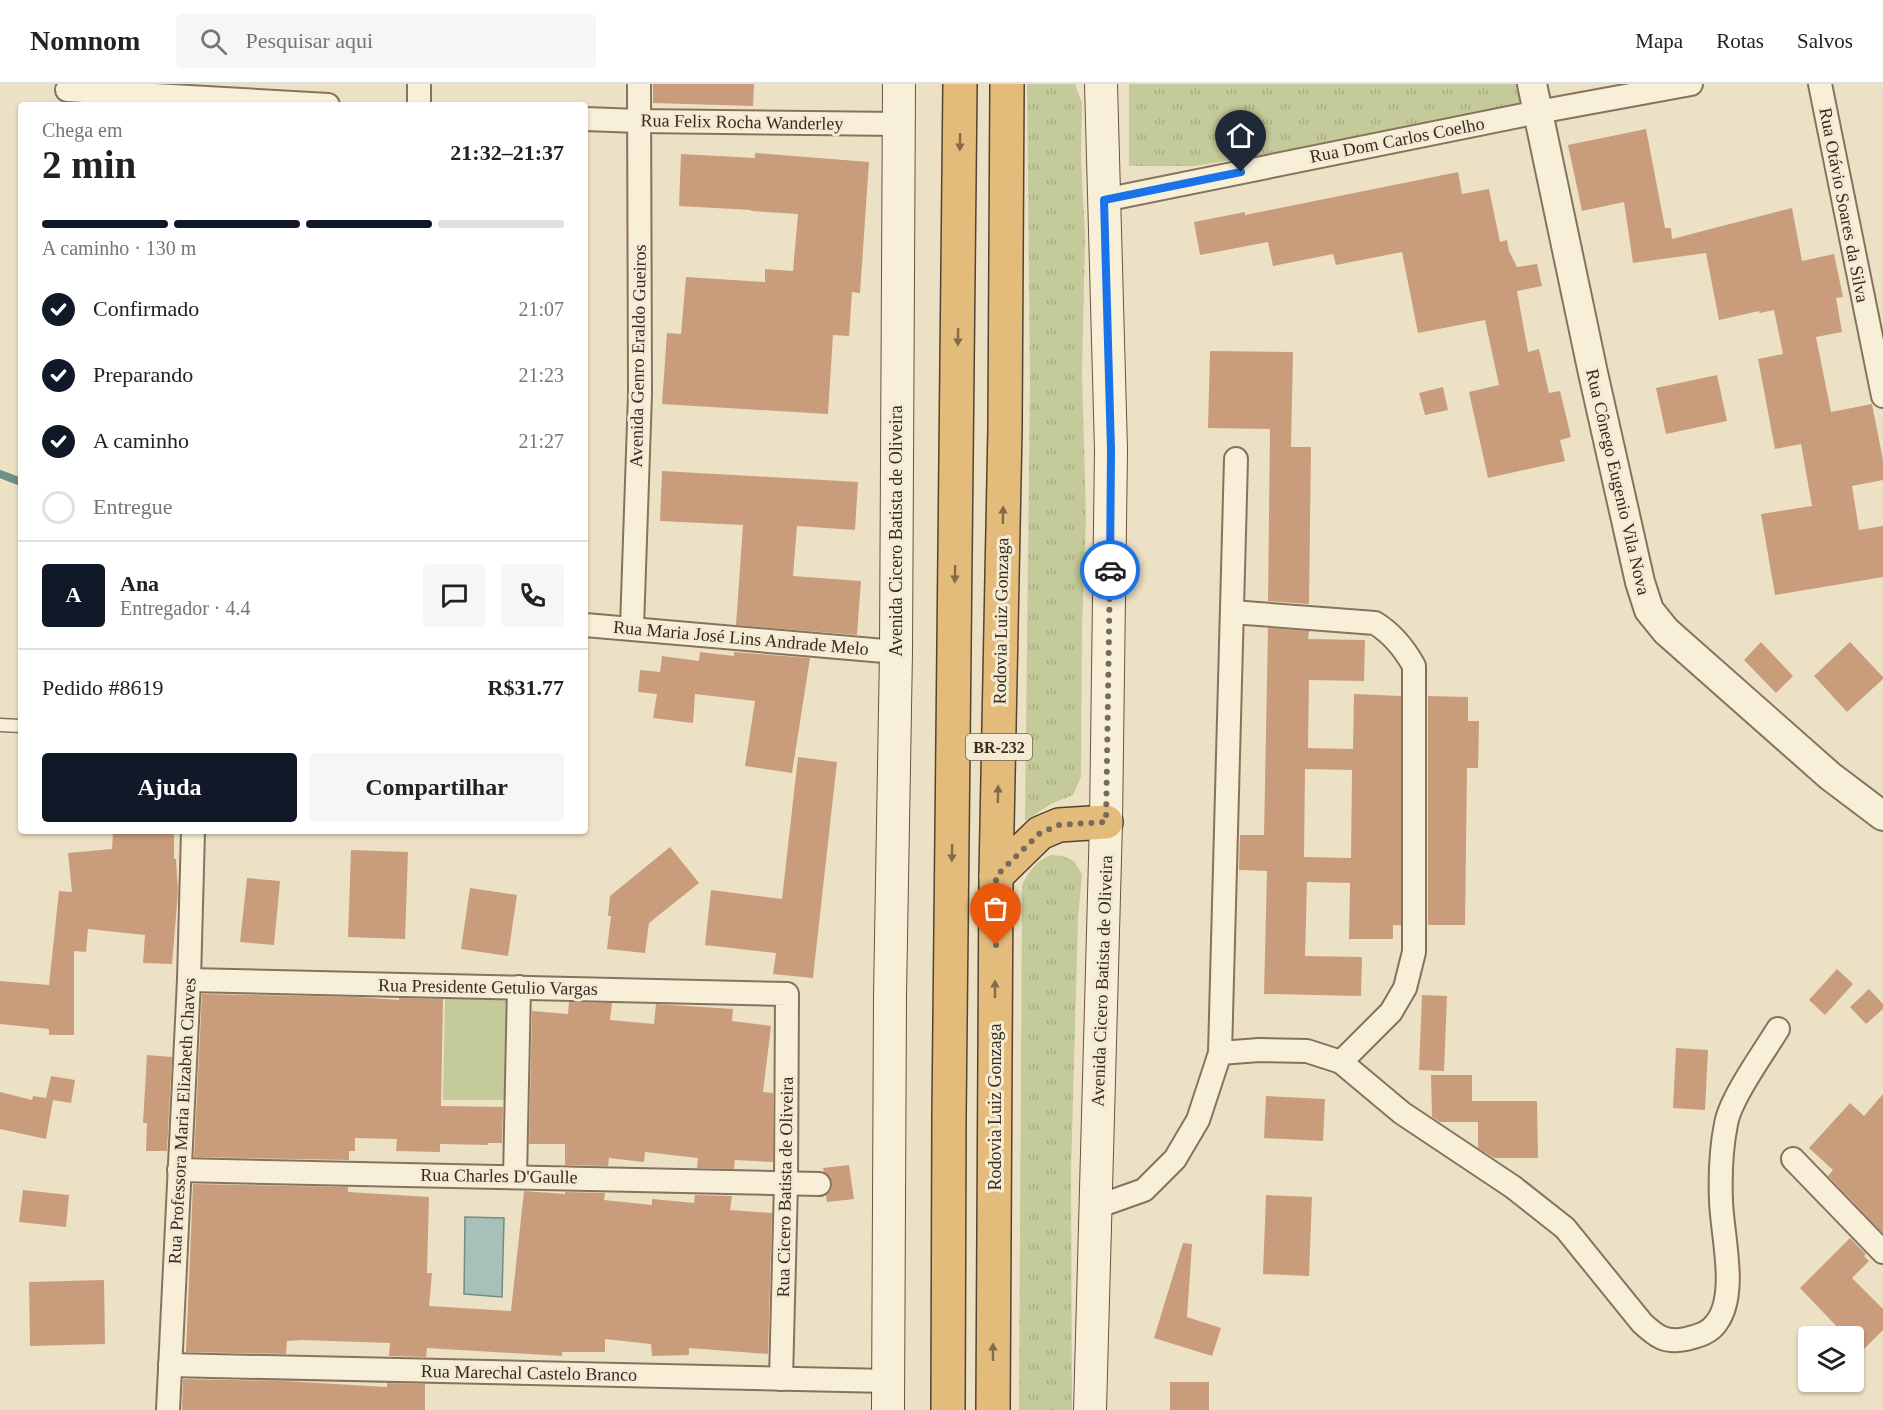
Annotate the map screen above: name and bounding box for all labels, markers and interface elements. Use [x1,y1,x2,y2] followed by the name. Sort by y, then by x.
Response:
[176,14,596,68] search box
[30,25,140,56] text: Nomnom
[197,25,230,58] icon: search
[245,28,373,53] text: Pesquisar aqui
[1635,29,1683,53] text: Mapa
[1716,29,1764,53] text: Rotas
[1797,29,1853,53] text: Salvos
[1815,106,1873,304] street label: Rua Otávio Soares da Silva
[641,110,843,134] street label: Rua Felix Rocha Wanderley
[1215,110,1266,172] pin
[1308,113,1486,167] street label: Rua Dom Carlos Coelho
[42,119,123,141] text: Chega em
[1224,119,1257,152] icon: home
[955,133,964,152] one-way arrow
[450,140,564,165] text: 21:32–21:37
[42,143,136,186] text: 2 min
[42,237,196,259] text: A caminho · 130 m
[626,244,650,468] street label: Avenida Genro Eraldo Gueiros
[42,293,75,326] icon: check
[93,296,199,321] text: Confirmado
[518,298,564,320] text: 21:07
[953,328,962,347] one-way arrow
[42,359,75,392] icon: check
[93,362,193,387] text: Preparando
[518,364,564,386] text: 21:23
[1582,367,1654,597] street label: Rua Cônego Eugenio Vila Nova
[886,405,906,657] street label: Avenida Cicero Batista de Oliveira
[42,425,75,458] icon: check
[93,428,189,453] text: A caminho
[518,430,564,452] text: 21:27
[93,494,172,519] text: Entregue
[998,505,1008,524] one-way arrow
[990,537,1012,705] street label: Rodovia Luiz Gonzaga
[1080,540,1140,600] courier
[1094,554,1127,587] icon: car
[423,564,486,627] button: chat
[501,564,564,627] button: phone
[950,565,960,584] one-way arrow
[120,571,159,596] text: Ana
[66,582,81,607] text: A
[120,597,251,619] text: Entregador · 4.4
[612,617,870,659] street label: Rua Maria José Lins Andrade Melo
[42,675,164,700] text: Pedido #8619
[488,675,564,700] text: R$31.77
[966,734,1032,760] road number: BR-232
[42,753,297,822] button: Ajuda
[309,753,564,822] button: Compartilhar
[993,784,1002,803] one-way arrow
[947,844,957,863] one-way arrow
[1088,855,1116,1107] street label: Avenida Cicero Batista de Oliveira
[970,883,1021,945] pin
[979,892,1012,925] icon: bag
[378,975,598,999] street label: Rua Presidente Getulio Vargas
[165,977,199,1265] street label: Rua Professora Maria Elizabeth Chaves
[990,979,1000,998] one-way arrow
[985,1024,1005,1190] street label: Rodovia Luiz Gonzaga
[773,1076,797,1298] street label: Rua Cicero Batista de Oliveira
[420,1165,578,1187] street label: Rua Charles D'Gaulle
[1798,1326,1864,1392] map controls
[1798,1326,1864,1392] button: layers
[988,1342,998,1361] one-way arrow
[421,1361,637,1385] street label: Rua Marechal Castelo Branco

